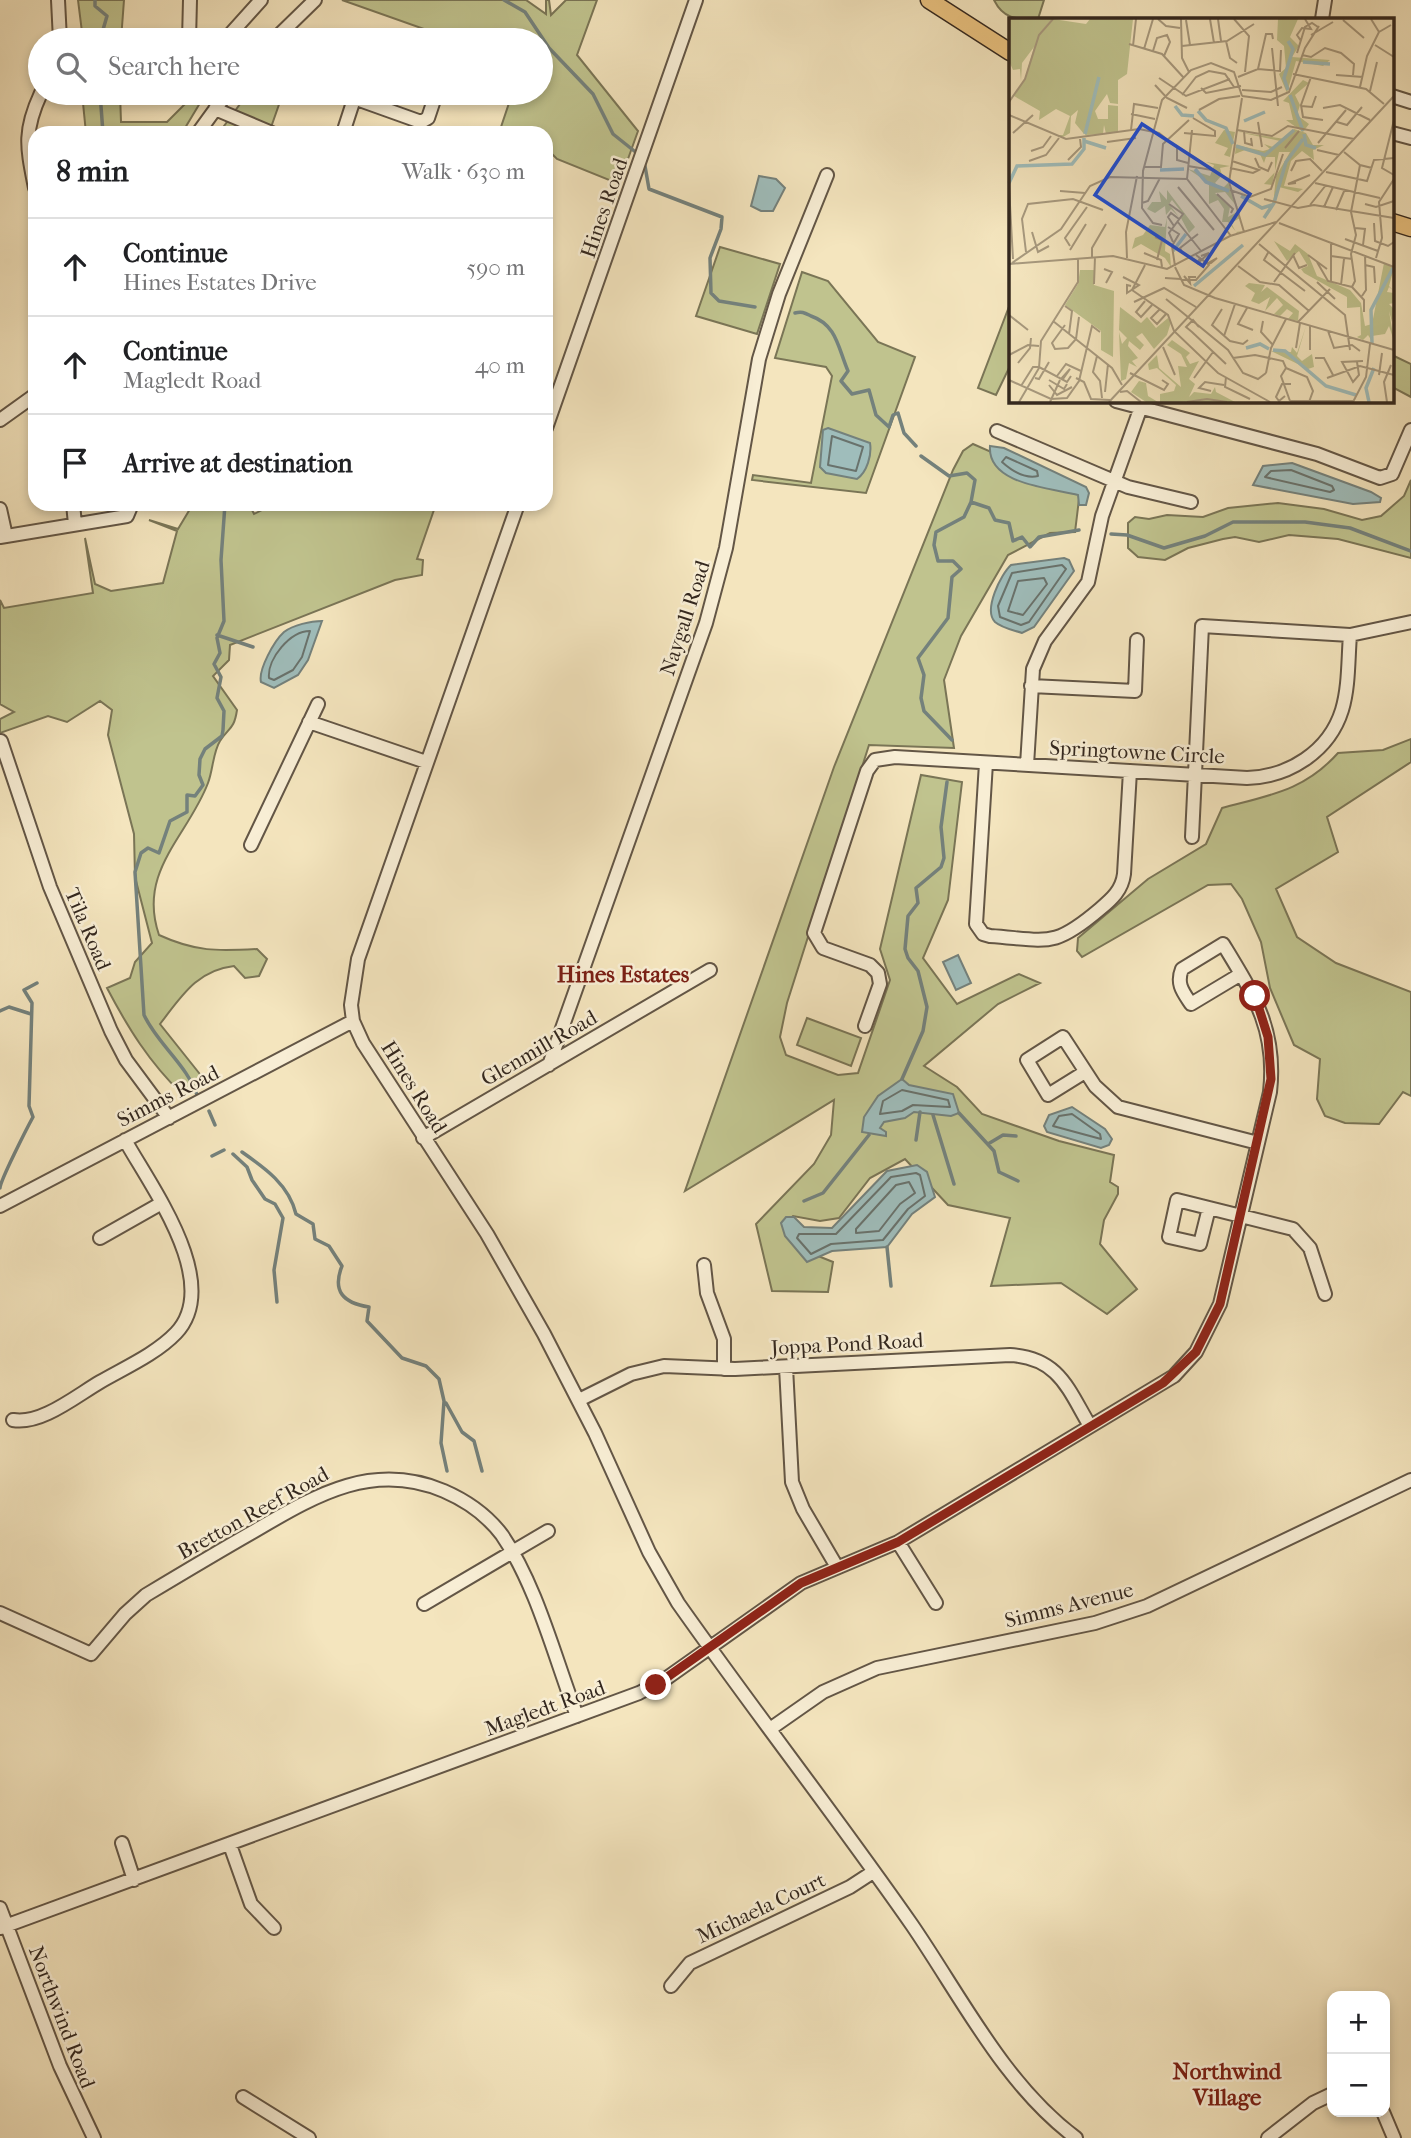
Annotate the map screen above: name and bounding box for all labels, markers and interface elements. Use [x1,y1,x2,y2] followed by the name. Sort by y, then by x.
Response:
[1009,18,1394,402] inset map
[28,28,553,105] search box
[52,48,90,86] icon: search
[108,51,240,82] text: Search here
[56,154,129,189] text: 8 min
[576,154,633,261] street label: Hines Road
[402,158,525,185] text: Walk · 630 m
[123,238,228,269] text: Continue
[56,248,94,286] icon: ahead
[466,254,525,281] text: 590 m
[123,269,317,296] text: Hines Estates Drive
[123,336,228,367] text: Continue
[56,346,94,384] icon: ahead
[475,352,525,379] text: 40 m
[123,367,261,394] text: Magledt Road
[56,444,94,482] icon: arrive
[123,448,353,479] text: Arrive at destination
[655,557,715,679] street label: Naygall Road
[1049,735,1225,769] street label: Springtowne Circle
[60,884,116,974] street label: Tila Road
[557,961,690,988] district label: Hines Estates
[1239,980,1270,1011] route start
[477,1005,602,1091] street label: Glenmill Road
[376,1036,452,1138] street label: Hines Road
[113,1060,223,1132] street label: Simms Road
[768,1328,924,1360] street label: Joppa Pond Road
[173,1461,333,1564] street label: Bretton Reef Road
[1002,1577,1136,1633] street label: Simms Avenue
[640,1669,671,1700] route end
[482,1675,609,1741] street label: Magledt Road
[693,1867,830,1948] street label: Michaela Court
[24,1942,100,2092] street label: Northwind Road
[1327,1991,1390,2117] map controls
[1327,1991,1390,2054] button: +
[1327,2054,1390,2117] button: −
[1173,2058,1283,2111] district label: Northwind Village

